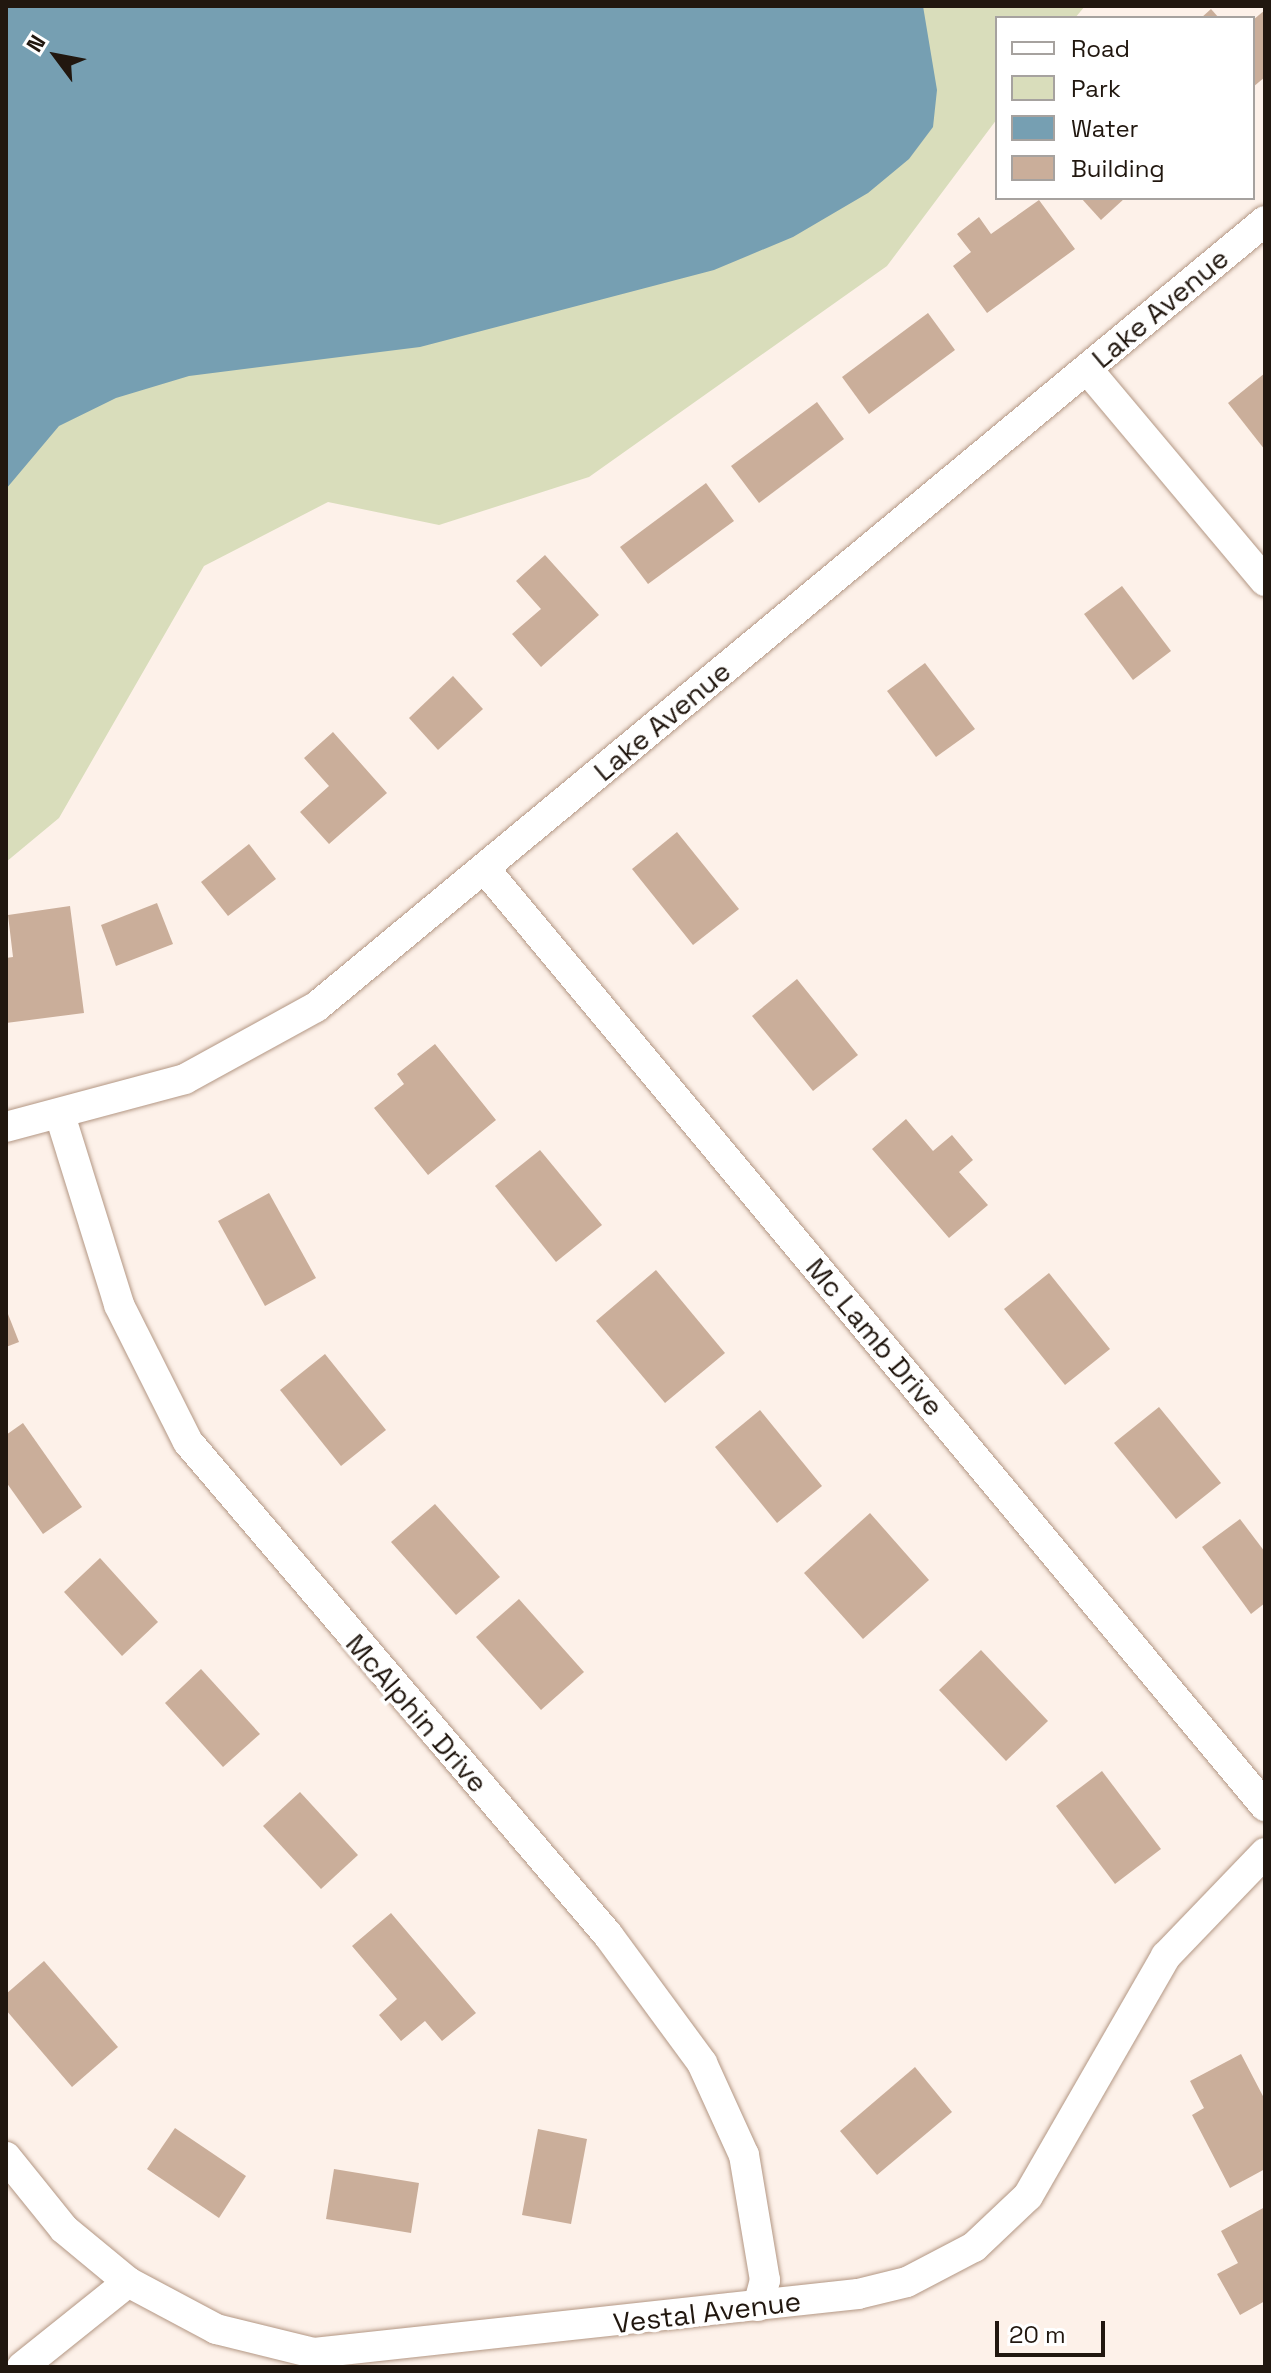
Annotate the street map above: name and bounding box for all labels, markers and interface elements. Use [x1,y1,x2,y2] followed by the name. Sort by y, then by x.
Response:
[16,16,96,96] north arrow
[995,16,1255,200] legend
[20,30,51,57] text: N
[1071,33,1130,64] text: Road
[1071,73,1121,104] text: Park
[1071,113,1139,144] text: Water
[1071,153,1165,184] text: Building
[1085,241,1235,375] street label: Lake Avenue
[587,654,737,788] street label: Lake Avenue
[799,1251,951,1423] street label: Mc Lamb Drive
[339,1627,495,1799] street label: McAlphin Drive
[611,2284,803,2340] street label: Vestal Avenue
[999,2305,1109,2355] scale bar
[1009,2319,1066,2350] text: 20 m

